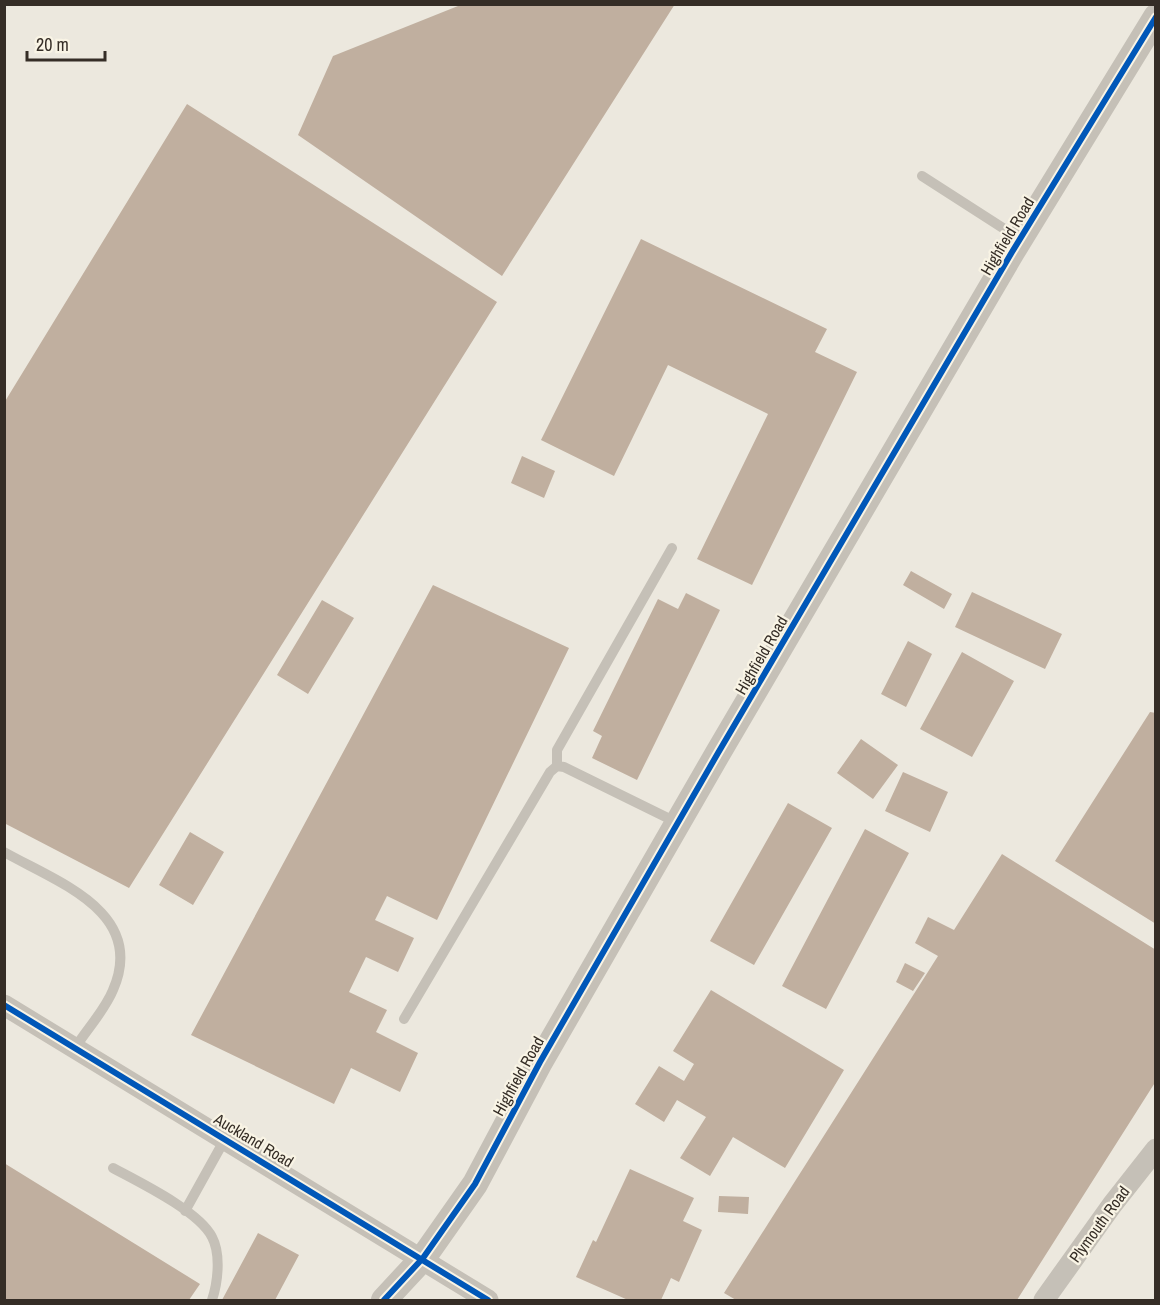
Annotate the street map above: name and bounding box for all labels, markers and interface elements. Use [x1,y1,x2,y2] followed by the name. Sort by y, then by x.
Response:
[27,24,105,62] scale bar
[36,32,69,57] text: 20 m
[975,193,1039,279] street label: Highfield Road
[730,612,792,698] street label: Highfield Road
[487,1032,549,1120] street label: Highfield Road
[209,1107,298,1172] street label: Auckland Road
[1064,1181,1134,1267] street label: Plymouth Road

